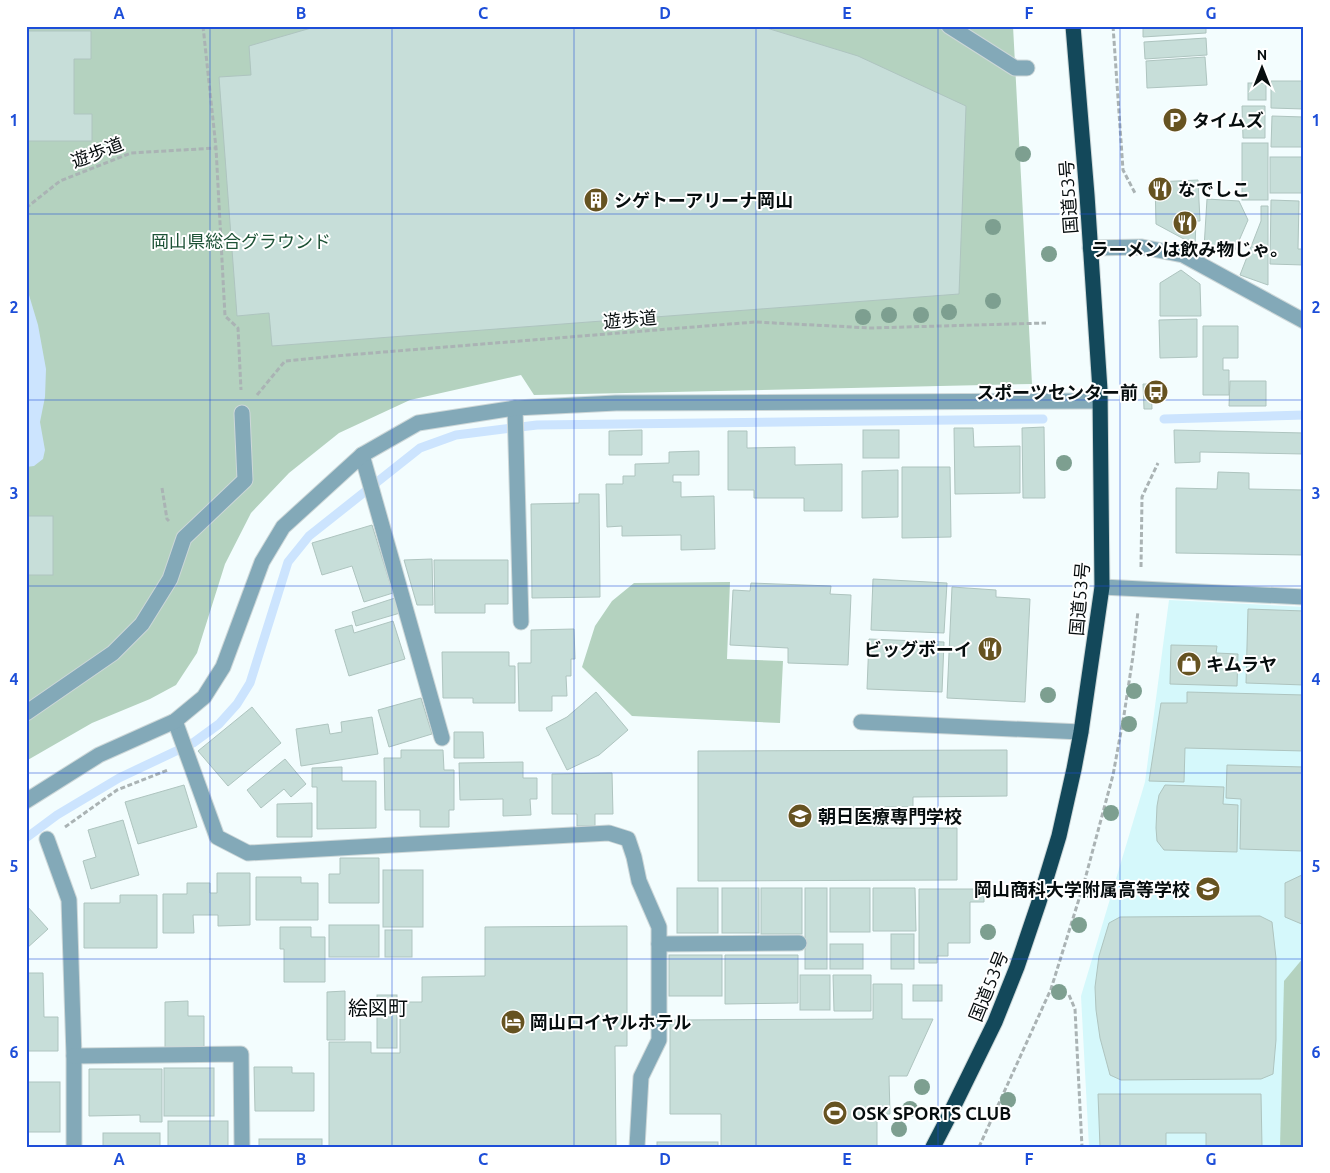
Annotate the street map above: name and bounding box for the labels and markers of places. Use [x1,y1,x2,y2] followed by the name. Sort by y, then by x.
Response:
[1162,107,1188,133] parking icon: タイムズ
[1192,110,1264,130] place label: タイムズ
[1147,176,1173,202] restaurant icon: なでしこ
[1178,179,1250,199] place label: なでしこ
[583,187,609,213] building icon: シゲトーアリーナ岡山
[614,190,793,210] place label: シゲトーアリーナ岡山
[1172,210,1198,236] restaurant icon: ラーメンは飲み物じゃ｡
[1091,239,1279,259] place label: ラーメンは飲み物じゃ｡
[1143,379,1169,405] bus stop icon: スポーツセンター前
[976,382,1138,402] place label: スポーツセンター前
[977,636,1003,662] restaurant icon: ビッグボーイ
[864,639,972,659] place label: ビッグボーイ
[1176,651,1202,677] shop icon: キムラヤ
[1206,654,1277,674] place label: キムラヤ
[787,803,813,829] school or university icon: 朝日医療専門学校
[818,806,962,826] place label: 朝日医療専門学校
[1195,876,1221,902] school or university icon: 岡山商科大学附属高等学校
[974,879,1190,899] place label: 岡山商科大学附属高等学校
[500,1009,526,1035] hotel icon: 岡山ロイヤルホテル
[530,1012,691,1032] place label: 岡山ロイヤルホテル
[822,1100,848,1126] sports icon: OSK SPORTS CLUB
[852,1103,1011,1123] place label: OSK SPORTS CLUB

